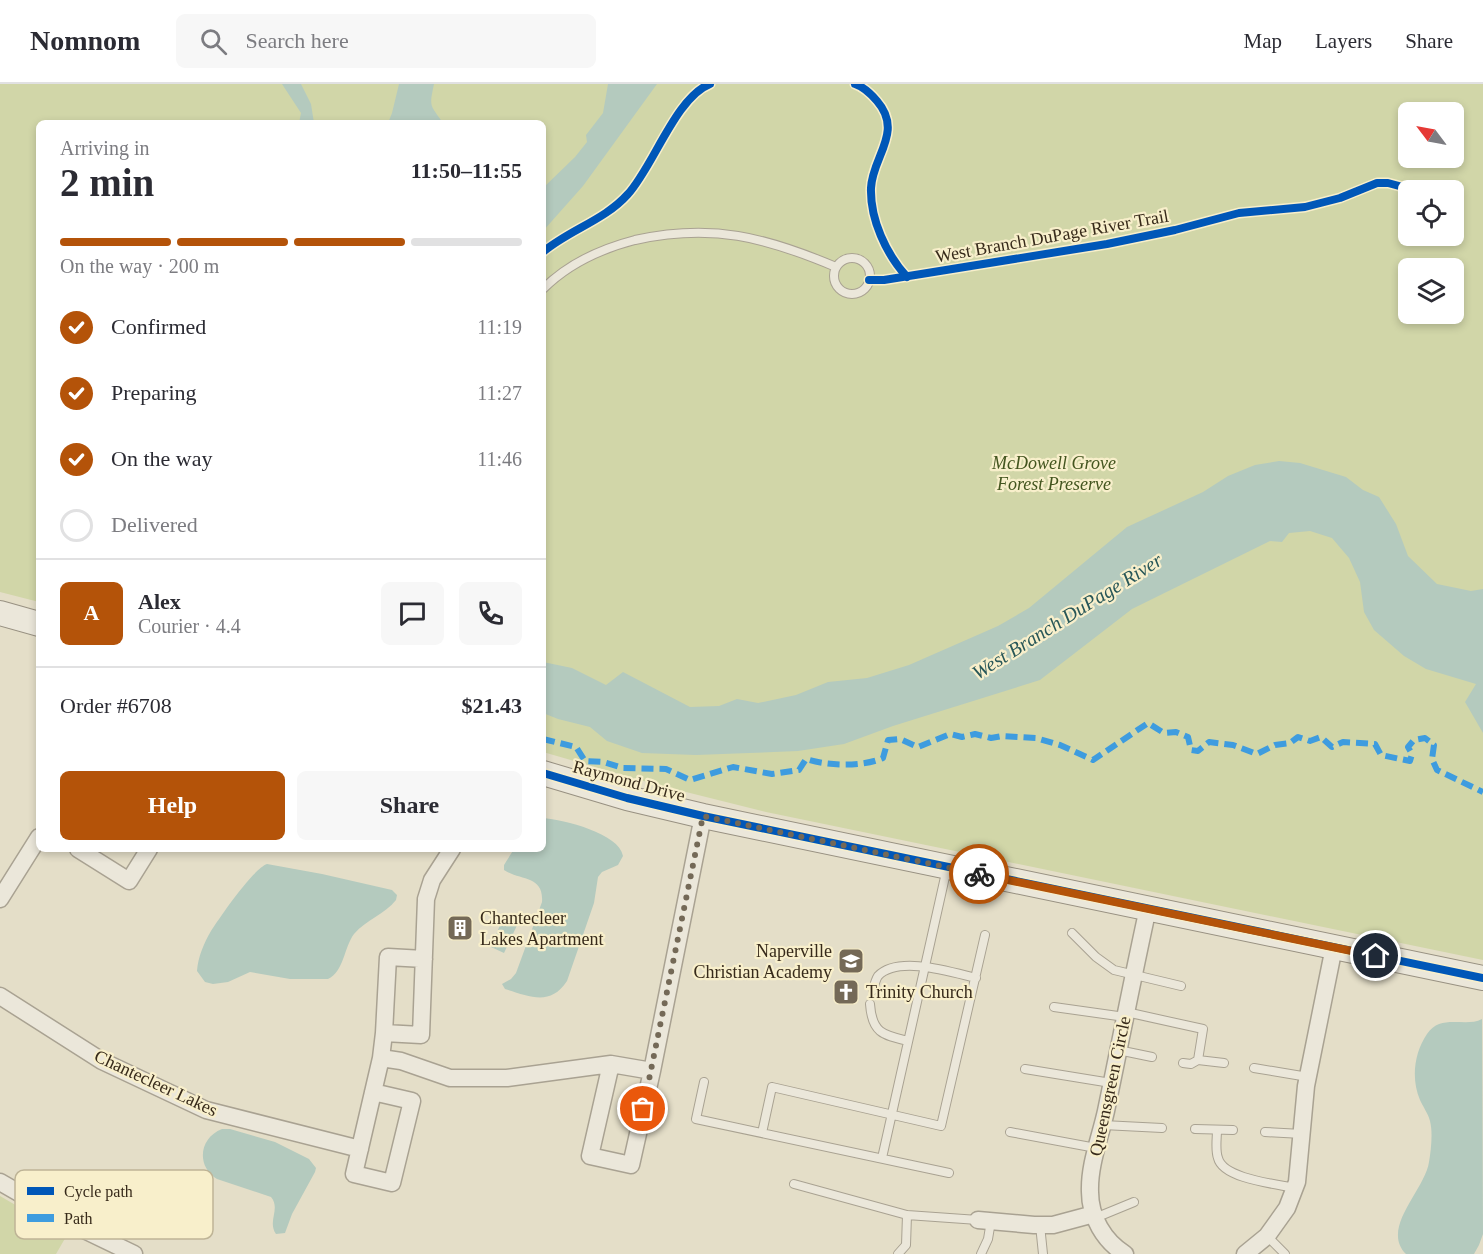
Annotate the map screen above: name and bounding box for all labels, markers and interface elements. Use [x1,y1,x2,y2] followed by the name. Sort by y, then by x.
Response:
[176,14,596,68] search box
[30,25,140,56] text: Nomnom
[197,25,230,58] icon: search
[245,28,349,53] text: Search here
[1244,29,1282,53] text: Map
[1315,29,1372,53] text: Layers
[1405,29,1453,53] text: Share
[1398,102,1464,168] north arrow
[1398,102,1464,324] map controls
[60,137,149,159] text: Arriving in
[411,158,522,183] text: 11:50–11:55
[60,161,154,204] text: 2 min
[1398,180,1464,246] button: locate
[934,206,1170,266] street label: West Branch DuPage River Trail
[60,255,219,277] text: On the way · 200 m
[1398,258,1464,324] button: layers
[60,311,93,344] icon: check
[111,314,206,339] text: Confirmed
[477,316,522,338] text: 11:19
[60,377,93,410] icon: check
[111,380,197,405] text: Preparing
[477,382,522,404] text: 11:27
[60,443,93,476] icon: check
[111,446,212,471] text: On the way
[477,448,522,470] text: 11:46
[991,453,1116,494] park label: McDowell Grove Forest Preserve
[111,512,198,537] text: Delivered
[968,548,1167,684] water label: West Branch DuPage River
[381,582,444,645] button: chat
[459,582,522,645] button: phone
[138,589,181,614] text: Alex
[84,600,99,625] text: A
[138,615,241,637] text: Courier · 4.4
[60,693,172,718] text: Order #6708
[462,693,522,718] text: $21.43
[571,756,687,806] street label: Raymond Drive
[60,771,285,840] button: Help
[297,771,522,840] button: Share
[949,844,1009,904] courier
[963,858,996,891] icon: bike
[480,908,603,949] place label: Chantecleer Lakes Apartment
[445,913,475,943] building icon: Chantecleer Lakes Apartment
[1350,930,1401,981] pin
[1359,939,1392,972] icon: home
[694,941,832,982] place label: Naperville Christian Academy
[836,946,866,976] school or university icon: Naperville Christian Academy
[831,977,861,1007] church icon: Trinity Church
[866,982,973,1002] place label: Trinity Church
[1085,1014,1135,1158] street label: Queensgreen Circle
[91,1046,221,1120] street label: Chantecleer Lakes
[617,1083,668,1134] pin
[626,1092,659,1125] icon: bag
[15,1170,213,1239] legend
[64,1183,133,1201] text: Cycle path
[64,1210,92,1227] text: Path

